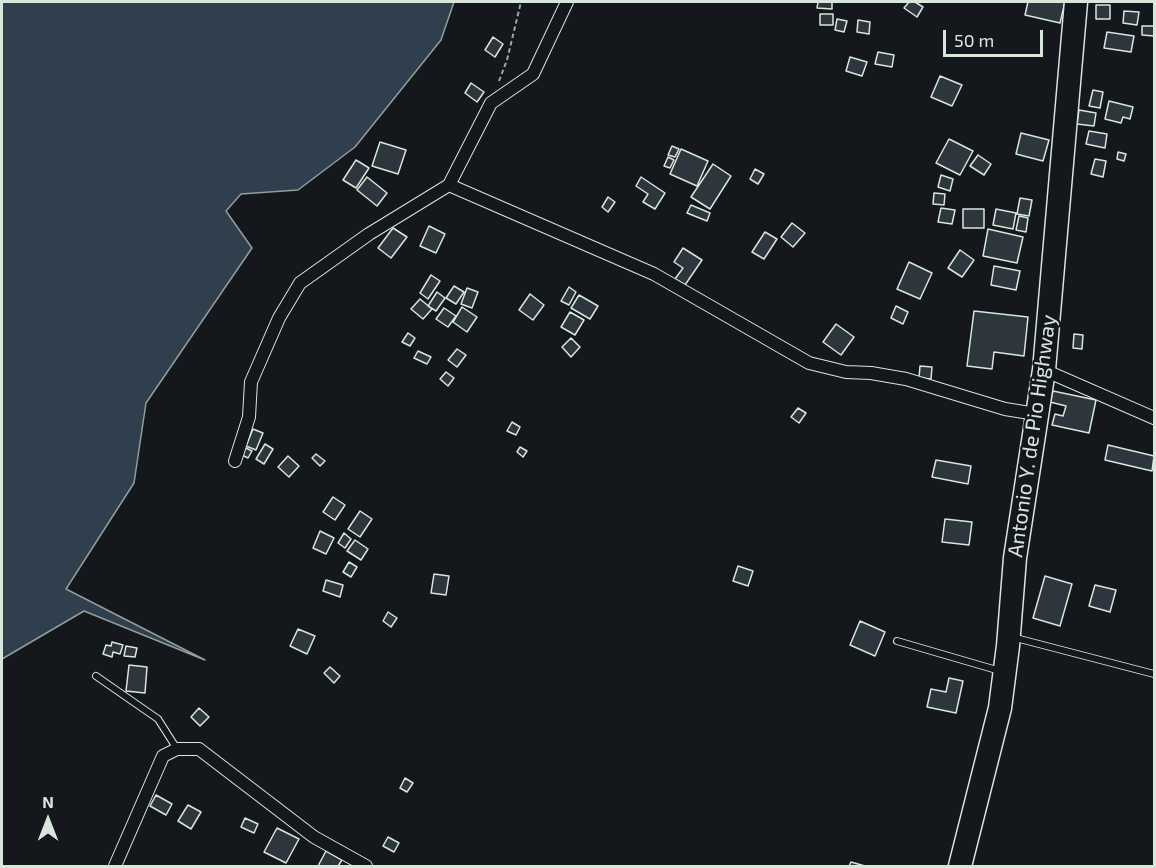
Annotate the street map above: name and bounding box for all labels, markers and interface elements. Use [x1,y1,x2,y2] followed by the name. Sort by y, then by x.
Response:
[946,18,1046,56] scale bar
[954,29,994,51] text: 50 m
[1002,313,1062,559] street label: Antonio Y. de Pio Highway
[18,790,78,850] north arrow
[42,792,54,811] text: N

